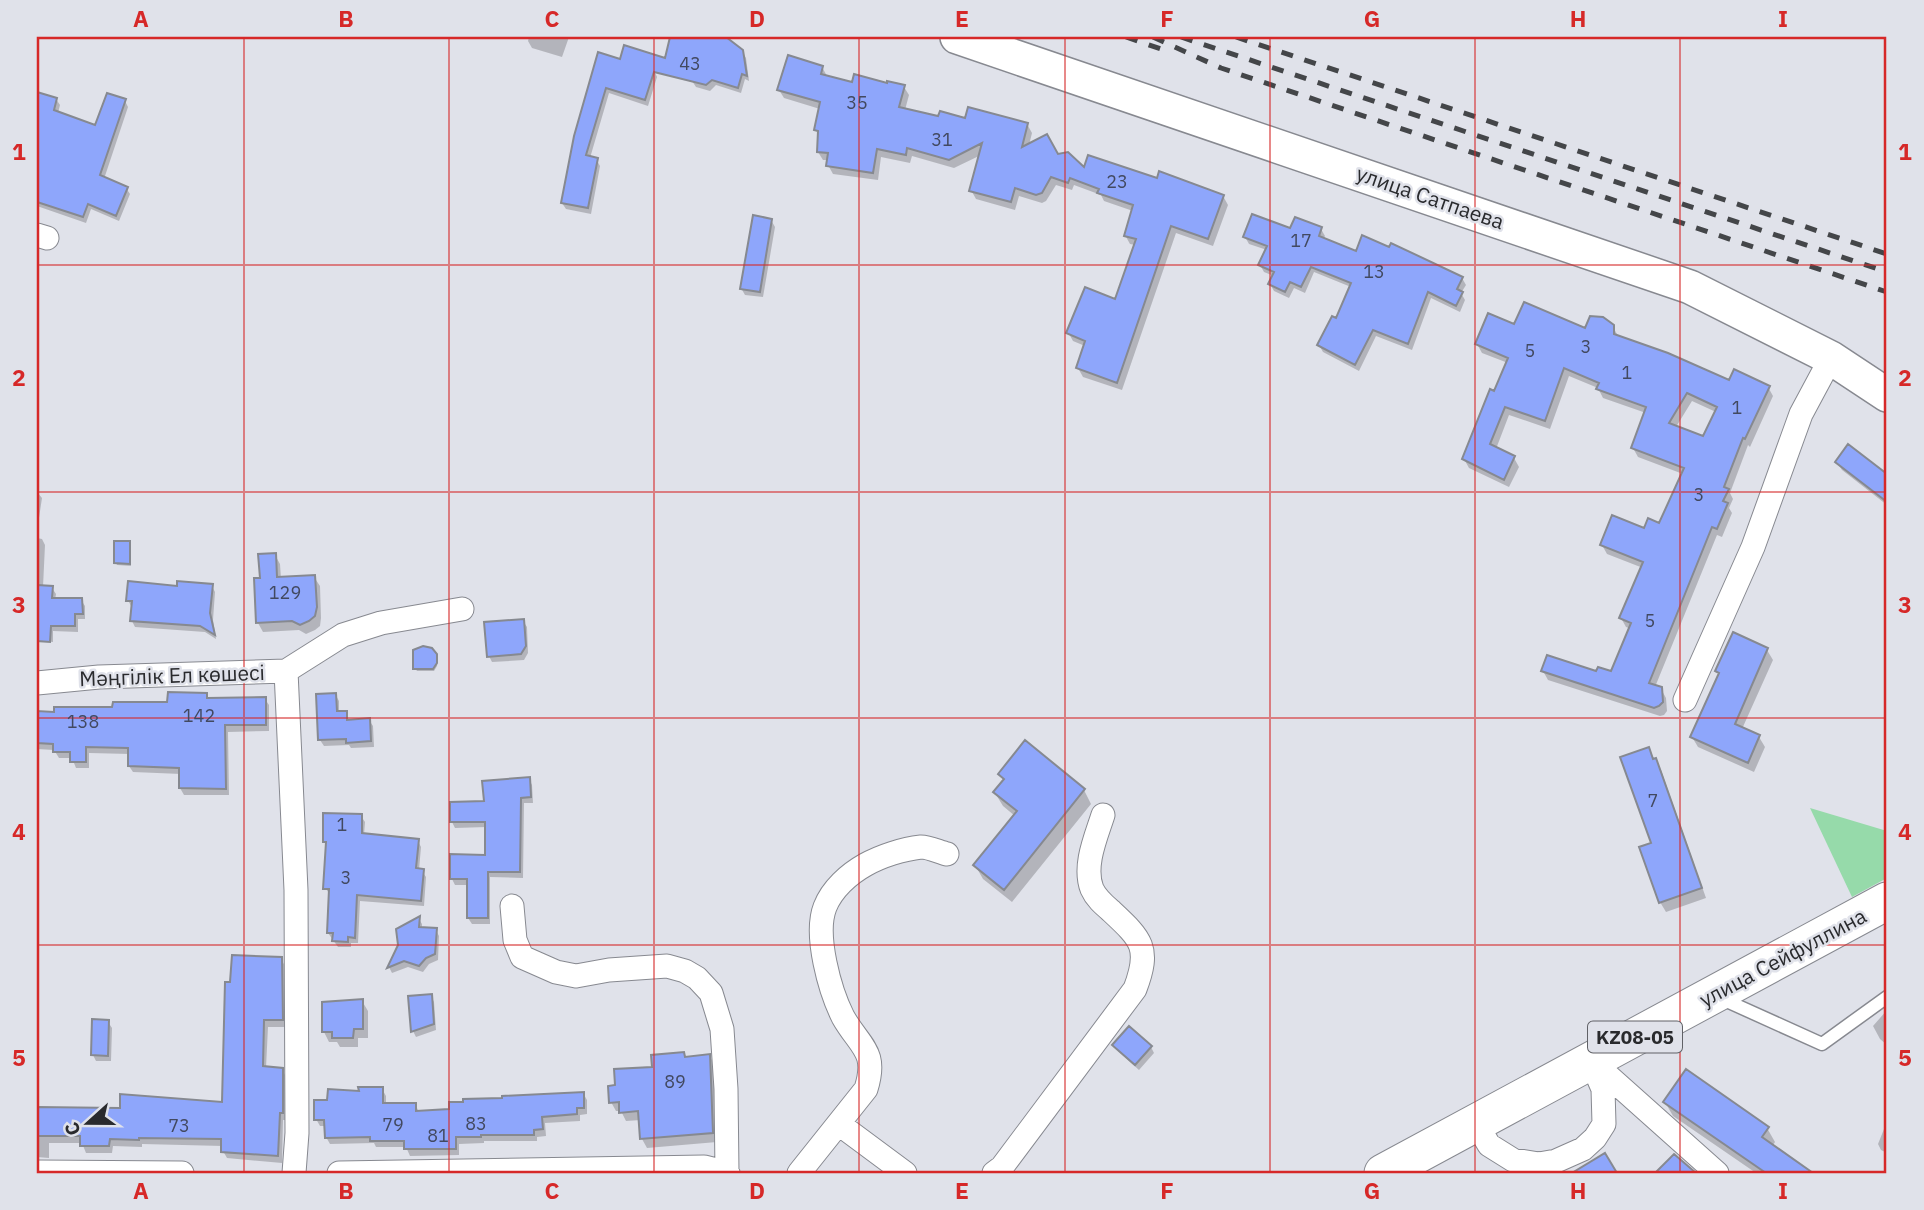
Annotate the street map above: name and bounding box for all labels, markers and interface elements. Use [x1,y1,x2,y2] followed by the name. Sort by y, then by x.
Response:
[133,3,149,33] text: A
[338,3,354,33] text: B
[545,3,560,33] text: C
[749,3,765,33] text: D
[955,3,969,33] text: E
[1160,3,1174,33] text: F
[1364,3,1380,33] text: G
[1570,3,1586,33] text: H
[1778,3,1788,33] text: I
[679,52,701,75] house number: 43
[846,91,868,114] house number: 35
[931,128,953,151] house number: 31
[12,136,26,166] text: 1
[1898,136,1912,166] text: 1
[1353,159,1508,235] street label: улица Сатпаева
[1106,170,1128,193] house number: 23
[1290,229,1312,252] house number: 17
[1363,260,1385,283] house number: 13
[1581,335,1591,358] house number: 3
[1525,339,1535,362] house number: 5
[1622,361,1632,384] house number: 1
[12,362,26,392] text: 2
[1898,362,1912,392] text: 2
[1732,396,1742,419] house number: 1
[1694,483,1704,506] house number: 3
[269,581,301,604] house number: 129
[12,589,26,619] text: 3
[1898,589,1912,619] text: 3
[1645,609,1655,632] house number: 5
[79,658,265,692] street label: Мәңгілік Ел көшесі
[183,704,215,727] house number: 142
[67,710,99,733] house number: 138
[1648,789,1658,812] house number: 7
[337,813,347,836] house number: 1
[12,816,26,846] text: 4
[1898,816,1912,846] text: 4
[341,866,351,889] house number: 3
[1694,901,1871,1013] street label: улица Сейфуллина
[1588,1021,1682,1052] road number: KZ08-05
[12,1042,26,1072] text: 5
[1898,1042,1912,1072] text: 5
[664,1070,686,1093] house number: 89
[52,1088,122,1158] north arrow
[465,1112,487,1135] house number: 83
[382,1113,404,1136] house number: 79
[168,1114,190,1137] house number: 73
[59,1119,86,1139] text: С
[427,1124,449,1147] house number: 81
[133,1175,149,1205] text: A
[338,1175,354,1205] text: B
[545,1175,560,1205] text: C
[749,1175,765,1205] text: D
[955,1175,969,1205] text: E
[1160,1175,1174,1205] text: F
[1364,1175,1380,1205] text: G
[1570,1175,1586,1205] text: H
[1778,1175,1788,1205] text: I

